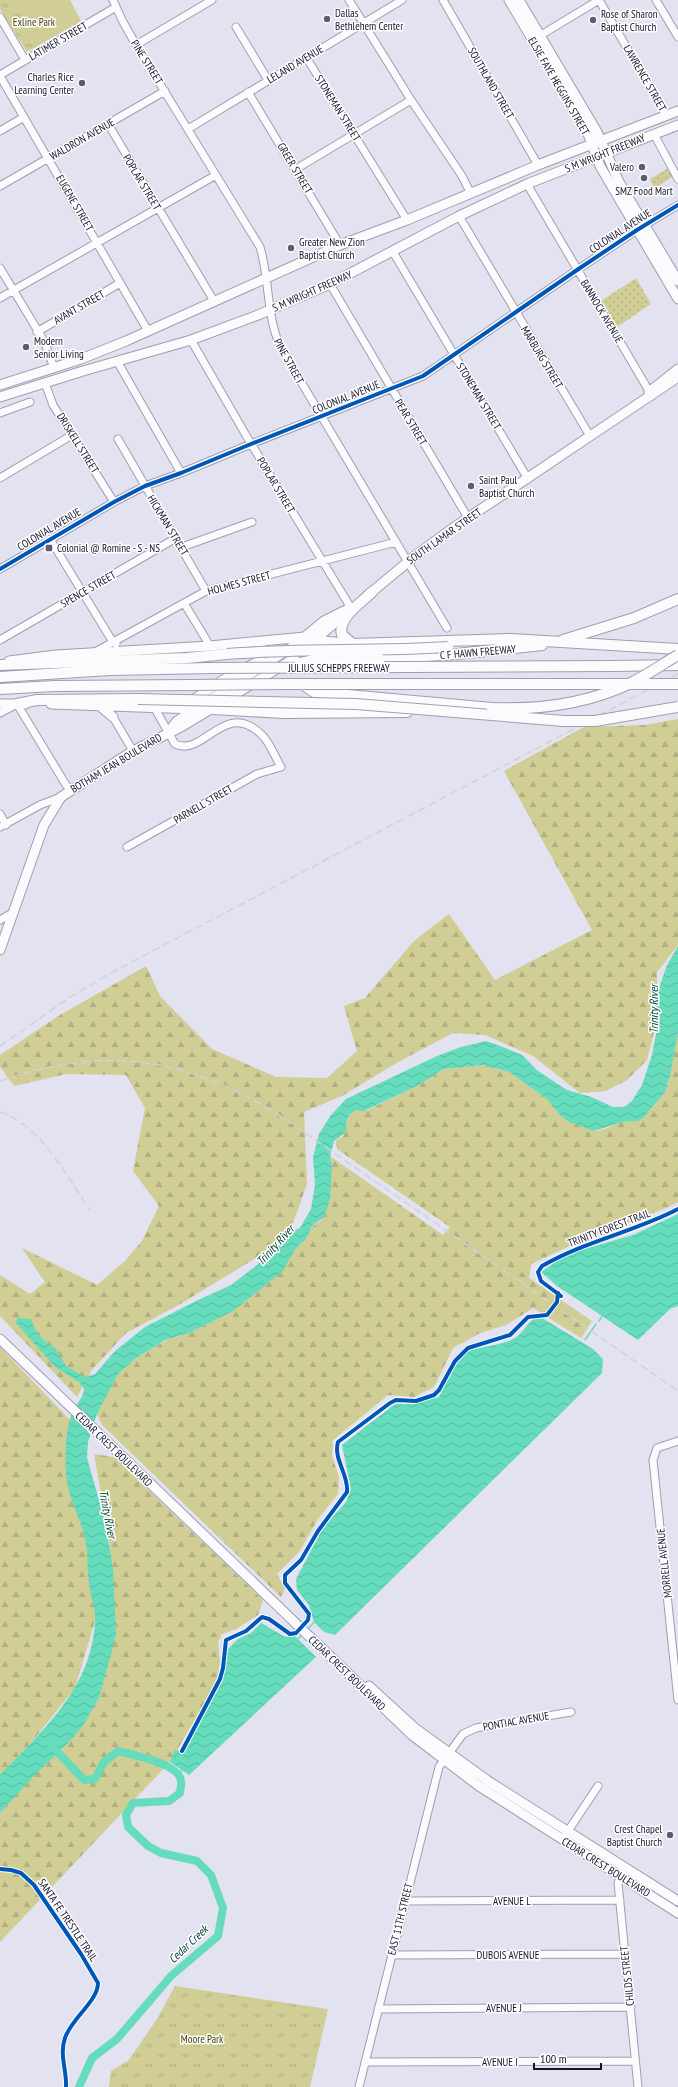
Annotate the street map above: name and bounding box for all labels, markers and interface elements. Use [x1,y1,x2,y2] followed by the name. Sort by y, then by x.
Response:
[335,6,403,33] place label: Dallas Bethlehem Center
[601,7,658,34] place label: Rose of Sharon Baptist Church
[322,14,332,24] marker: Dallas Bethlehem Center
[13,15,56,29] park label: Exline Park
[588,15,598,25] marker: Rose of Sharon Baptist Church
[26,19,90,63] street label: LATIMER STREET
[525,34,593,138] street label: ELSIE FAYE HEGGINS STREET
[128,37,166,87] street label: PINE STREET
[264,41,326,86] street label: LELAND AVENUE
[620,42,670,114] street label: LAWRENCE STREET
[465,45,517,121] street label: SOUTHLAND STREET
[14,70,74,97] place label: Charles Rice Learning Center
[312,72,364,144] street label: STONEMAN STREET
[77,78,87,88] marker: Charles Rice Learning Center
[47,115,117,163] street label: WALDRON AVENUE
[563,130,647,176] street label: S M WRIGHT FREEWAY
[274,140,316,196] street label: GREER STREET
[120,152,164,212] street label: POPLAR STREET
[609,160,634,174] place label: Valero
[637,162,647,172] marker: Valero
[53,172,97,234] street label: EUGENE STREET
[639,173,649,183] marker: SMZ Food Mart
[615,184,673,198] place label: SMZ Food Mart
[586,205,654,256] street label: COLONIAL AVENUE
[299,235,365,262] place label: Greater New Zion Baptist Church
[286,243,296,253] marker: Greater New Zion Baptist Church
[270,267,354,315] street label: S M WRIGHT FREEWAY
[578,277,627,345] street label: BANNOCK AVENUE
[51,287,107,327] street label: AVANT STREET
[518,323,566,391] street label: MARBURG STREET
[34,334,84,361] place label: Modern Senior Living
[271,336,307,386] street label: PINE STREET
[21,342,31,352] marker: Modern Senior Living
[454,360,505,432] street label: STONEMAN STREET
[310,377,382,417] street label: COLONIAL AVENUE
[392,396,430,448] street label: PEAR STREET
[54,410,102,476] street label: DRISKELL STREET
[254,455,298,515] street label: POPLAR STREET
[479,473,534,500] place label: Saint Paul Baptist Church
[466,481,476,491] marker: Saint Paul Baptist Church
[144,492,192,558] street label: HICKMAN STREET
[15,504,84,553] street label: COLONIAL AVENUE
[404,505,484,567] street label: SOUTH LAMAR STREET
[57,541,160,555] place label: Colonial @ Romine - S - NS
[44,543,54,553] marker: Colonial @ Romine - S - NS
[58,567,118,610] street label: SPENCE STREET
[206,568,272,598] street label: HOLMES STREET
[439,642,517,662] street label: C F HAWN FREEWAY
[287,661,390,675] street label: JULIUS SCHEPPS FREEWAY
[68,730,164,796] street label: BOTHAM JEAN BOULEVARD
[171,781,235,827] street label: PARNELL STREET
[646,983,661,1034] water label: Trinity River
[566,1206,653,1250] street label: TRINITY FOREST TRAIL
[253,1220,298,1268] water label: Trinity River
[72,1409,156,1490] street label: CEDAR CREST BOULEVARD
[96,1488,120,1541] water label: Trinity River
[653,1527,675,1599] street label: MORRELL AVENUE
[305,1633,389,1714] street label: CEDAR CREST BOULEVARD
[482,1708,550,1734] street label: PONTIAC AVENUE
[607,1822,662,1849] place label: Crest Chapel Baptist Church
[665,1830,675,1840] marker: Crest Chapel Baptist Church
[559,1834,653,1900] street label: CEDAR CREST BOULEVARD
[35,1876,101,1964] street label: SANTA FE TRESTLE TRAIL
[384,1881,416,1957] street label: EAST 11TH STREET
[493,1894,531,1908] street label: AVENUE L
[165,1921,212,1966] water label: Cedar Creek
[617,1945,637,2007] street label: CHILDS STREET
[477,1948,540,1962] street label: DUBOIS AVENUE
[486,2001,522,2015] street label: AVENUE J
[181,2032,224,2046] park label: Moore Park
[534,2045,601,2071] scale bar
[540,2051,567,2066] text: 100 m
[482,2055,518,2069] street label: AVENUE I

